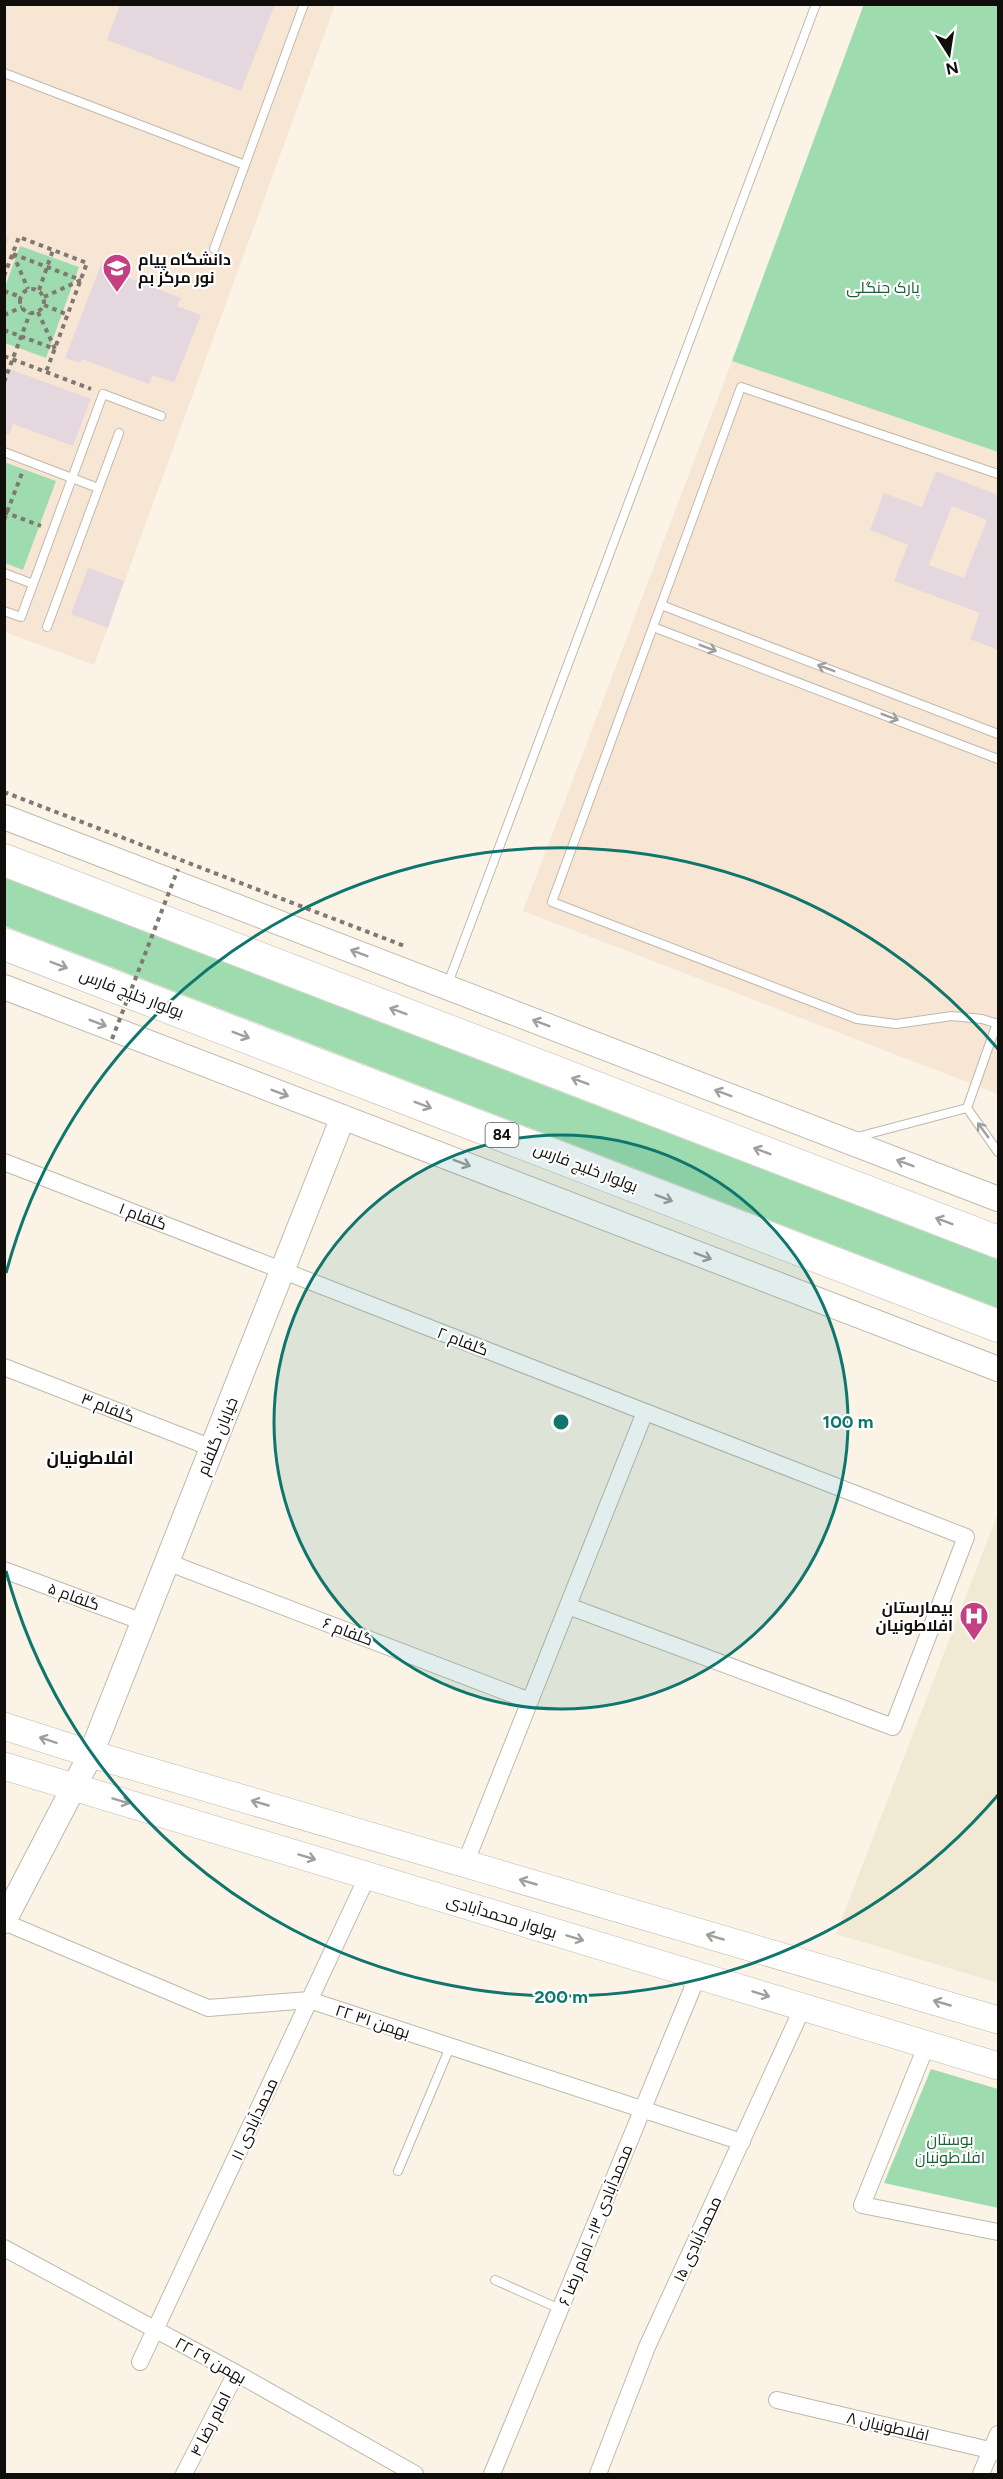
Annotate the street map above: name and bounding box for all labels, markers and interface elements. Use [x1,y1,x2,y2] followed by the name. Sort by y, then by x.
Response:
[919,24,979,84] north arrow
[944,58,960,79] text: N
[138,250,231,289] place label: دانشگاه پیام نور مرکز بم
[101,252,133,294] school or university icon: دانشگاه پیام نور مرکز بم
[846,278,921,299] park label: پارک جنگلی
[698,643,717,654] one-way arrow
[817,662,836,673] one-way arrow
[880,713,899,724] one-way arrow
[350,947,368,958] one-way arrow
[49,960,68,971] one-way arrow
[76,965,187,1024] street label: بولوار خلیج فارس
[389,1005,408,1016] one-way arrow
[532,1017,550,1028] one-way arrow
[89,1018,107,1029] one-way arrow
[231,1030,250,1041] one-way arrow
[571,1075,590,1086] one-way arrow
[714,1087,732,1098] one-way arrow
[271,1088,289,1099] one-way arrow
[413,1100,432,1111] one-way arrow
[486,1123,518,1147] road number: 84
[976,1123,989,1139] one-way arrow
[530,1139,641,1198] street label: بولوار خلیج فارس
[753,1145,772,1156] one-way arrow
[896,1157,914,1168] one-way arrow
[453,1158,471,1169] one-way arrow
[654,1193,673,1204] one-way arrow
[116,1199,169,1236] street label: گلفام ۱
[935,1215,954,1226] one-way arrow
[693,1251,712,1262] one-way arrow
[434,1323,491,1362] street label: گلفام ۲
[78,1389,137,1428] street label: گلفام ۳
[193,1394,244,1479] street label: خیابان گلفام
[823,1411,873,1433] text: 100 m
[551,1412,571,1432] centre of rings
[46,1447,134,1469] district label: افلاطونیان
[45,1578,102,1616] street label: گلفام ۵
[876,1598,953,1635] place label: بیمارستان افلاطونیان
[958,1600,990,1642] hospital icon: بیمارستان افلاطونیان
[319,1613,376,1652] street label: گلفام ۶
[39,1734,58,1745] one-way arrow
[111,1796,130,1807] one-way arrow
[251,1797,270,1808] one-way arrow
[298,1852,317,1863] one-way arrow
[519,1876,538,1887] one-way arrow
[444,1891,559,1943] street label: بولوار محمدآبادی
[706,1931,725,1942] one-way arrow
[565,1933,584,1944] one-way arrow
[534,1986,588,2008] text: 200 m
[751,1989,770,2000] one-way arrow
[933,1997,952,2008] one-way arrow
[333,2000,413,2043] street label: ۲۲ بهمن ۳۱
[227,2075,283,2164] street label: محمدآبادی ۱۱
[915,2130,985,2168] park label: بوستان افلاطونیان
[554,2142,638,2309] street label: محمدآبادی ۱۳- امام رضا ۶
[669,2193,726,2285] street label: محمدآبادی ۱۵
[171,2333,250,2389] street label: ۲۲ بهمن ۲۹
[186,2389,237,2461] street label: امام رضا ۴
[845,2408,931,2446] street label: افلاطونیان ۸

